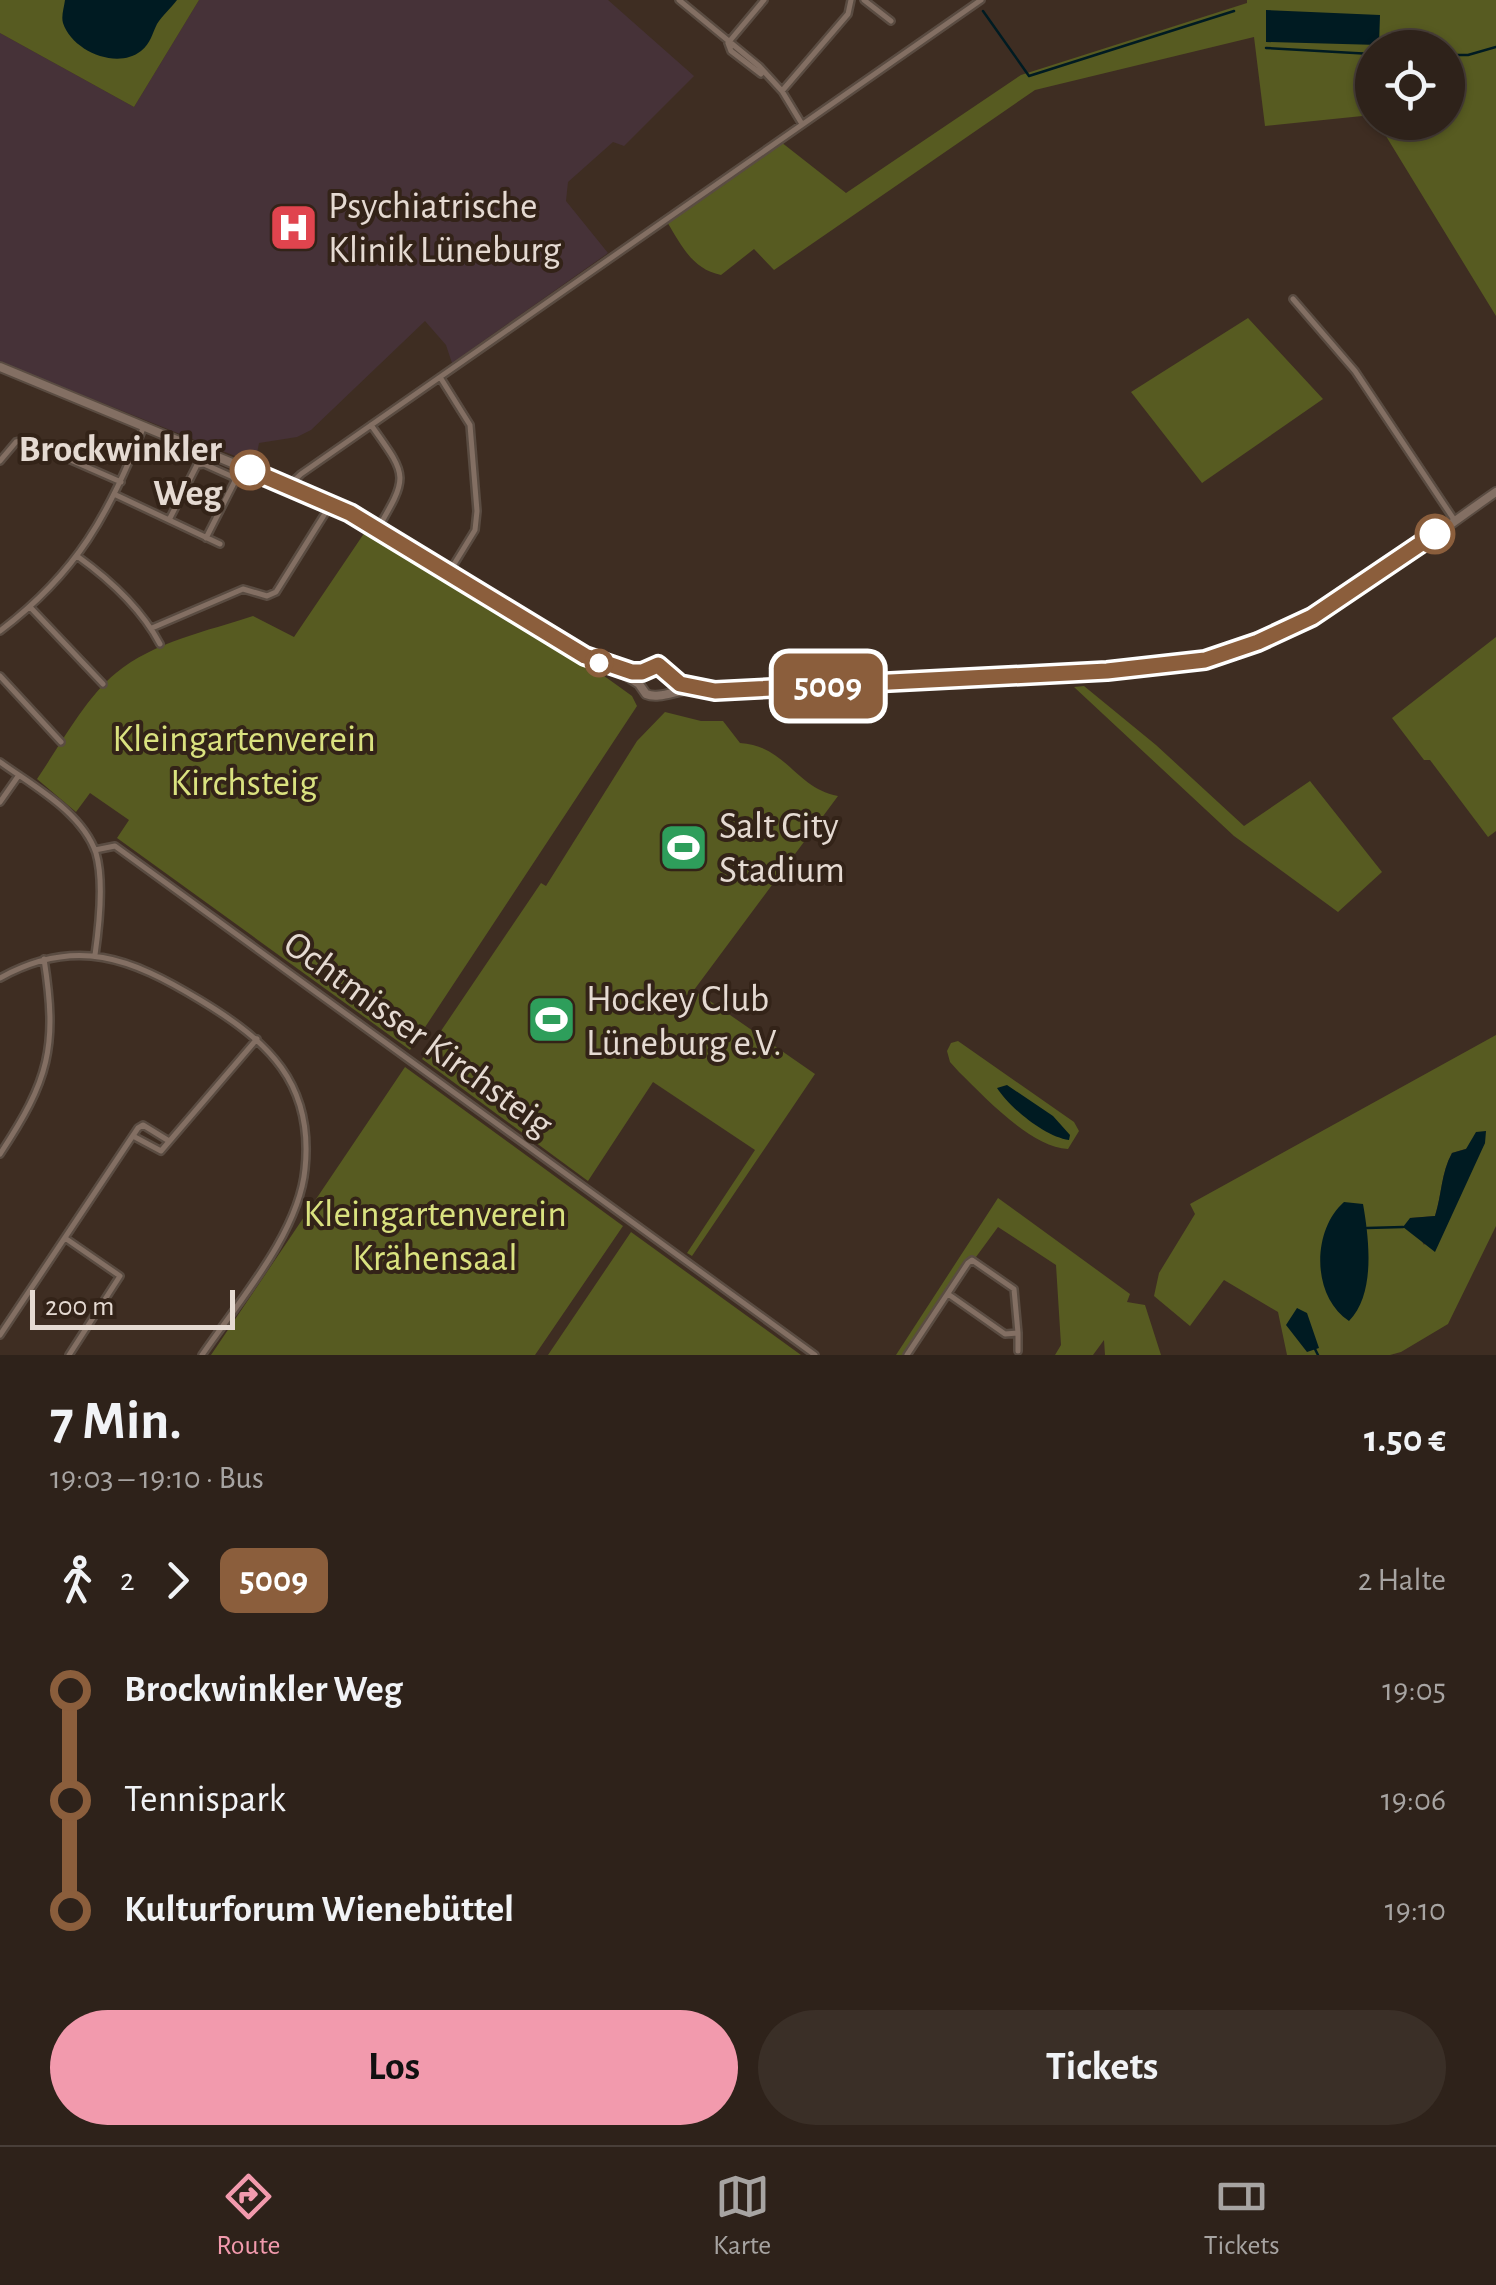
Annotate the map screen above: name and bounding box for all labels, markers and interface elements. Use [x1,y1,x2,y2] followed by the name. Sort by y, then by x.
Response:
[1355,30,1465,140] map controls
[1355,30,1465,140] button: locate
[328,188,561,270] place label: Psychiatrische Klinik Lüneburg
[267,201,319,253] hospital icon: Psychiatrische Klinik Lüneburg
[18,431,223,513] place label: Brockwinkler Weg
[231,451,269,489] marker: Brockwinkler Weg
[1416,515,1454,553] unlabelled marker
[586,650,612,676] unlabelled marker
[758,654,898,718] line badge: 5009
[794,669,862,704] text: 5009
[112,721,376,803] park label: Kleingartenverein Kirchsteig
[719,808,845,890] place label: Salt City Stadium
[658,821,710,873] sports icon: Salt City Stadium
[276,925,560,1145] street label: Ochtmisser Kirchsteig
[586,981,782,1063] place label: Hockey Club Lüneburg e.V.
[525,994,577,1046] sports icon: Hockey Club Lüneburg e.V.
[303,1196,567,1278] park label: Kleingartenverein Krähensaal
[30,1285,235,1330] scale bar
[45,1293,114,1321] text: 200 m
[50,1394,182,1449] text: 7 Min.
[1364,1421,1446,1459] text: 1.50 €
[50,1462,264,1494] text: 19:03 – 19:10 · Bus
[50,1553,105,1608] icon: walk
[150,1553,205,1608] icon: forward
[240,1563,308,1598] text: 5009
[120,1564,135,1596] text: 2
[1358,1564,1446,1596] text: 2 Halte
[124,1671,402,1709] text: Brockwinkler Weg
[1382,1674,1446,1706] text: 19:05
[124,1781,286,1819] text: Tennispark
[1381,1784,1446,1816] text: 19:06
[124,1891,514,1929] text: Kulturforum Wienebüttel
[1385,1894,1446,1926] text: 19:10
[50,2010,738,2125] button: Los
[758,2010,1446,2125] button: Tickets
[216,2169,280,2263] tab: Route
[713,2169,771,2263] tab: Karte
[1204,2169,1280,2263] tab: Tickets

